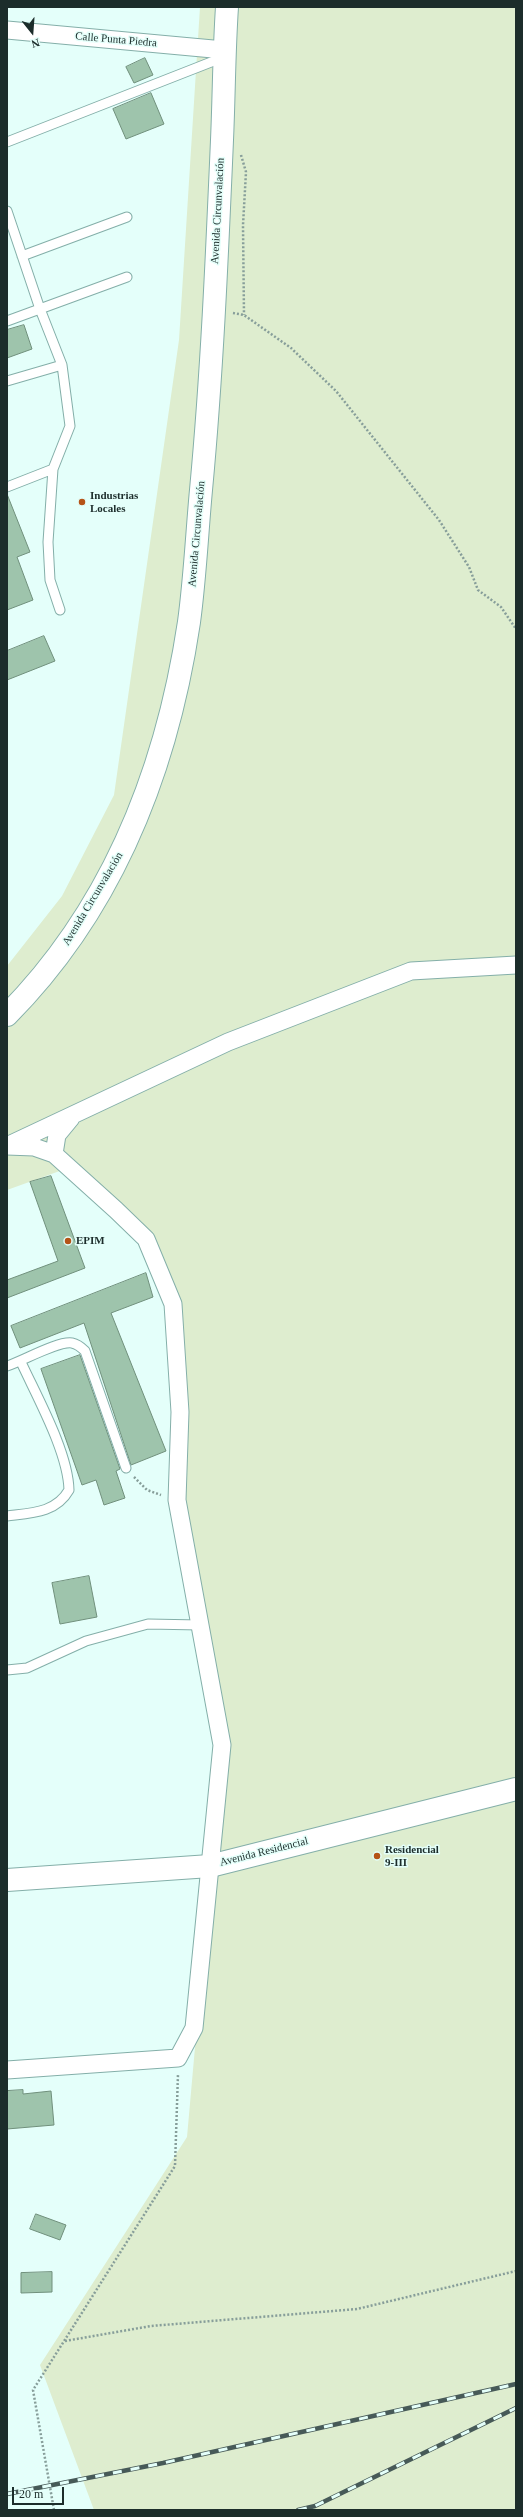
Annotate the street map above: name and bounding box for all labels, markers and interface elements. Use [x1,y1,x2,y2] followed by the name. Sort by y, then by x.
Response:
[12,12,52,52] north arrow
[75,30,157,50] street label: Calle Punta Piedra
[30,37,41,50] text: N
[209,158,227,264] street label: Avenida Circunvalación
[186,480,208,588] street label: Avenida Circunvalación
[90,489,138,515] place label: Industrias Locales
[77,497,87,507] marker: Industrias Locales
[60,850,126,948] street label: Avenida Circunvalación
[76,1234,105,1248] place label: EPIM
[63,1236,73,1246] marker: EPIM
[218,1835,310,1869] street label: Avenida Residencial
[385,1843,439,1869] place label: Residencial 9-III
[372,1851,382,1861] marker: Residencial 9-III
[14,2479,66,2505] scale bar
[19,2487,43,2501] text: 20 m

